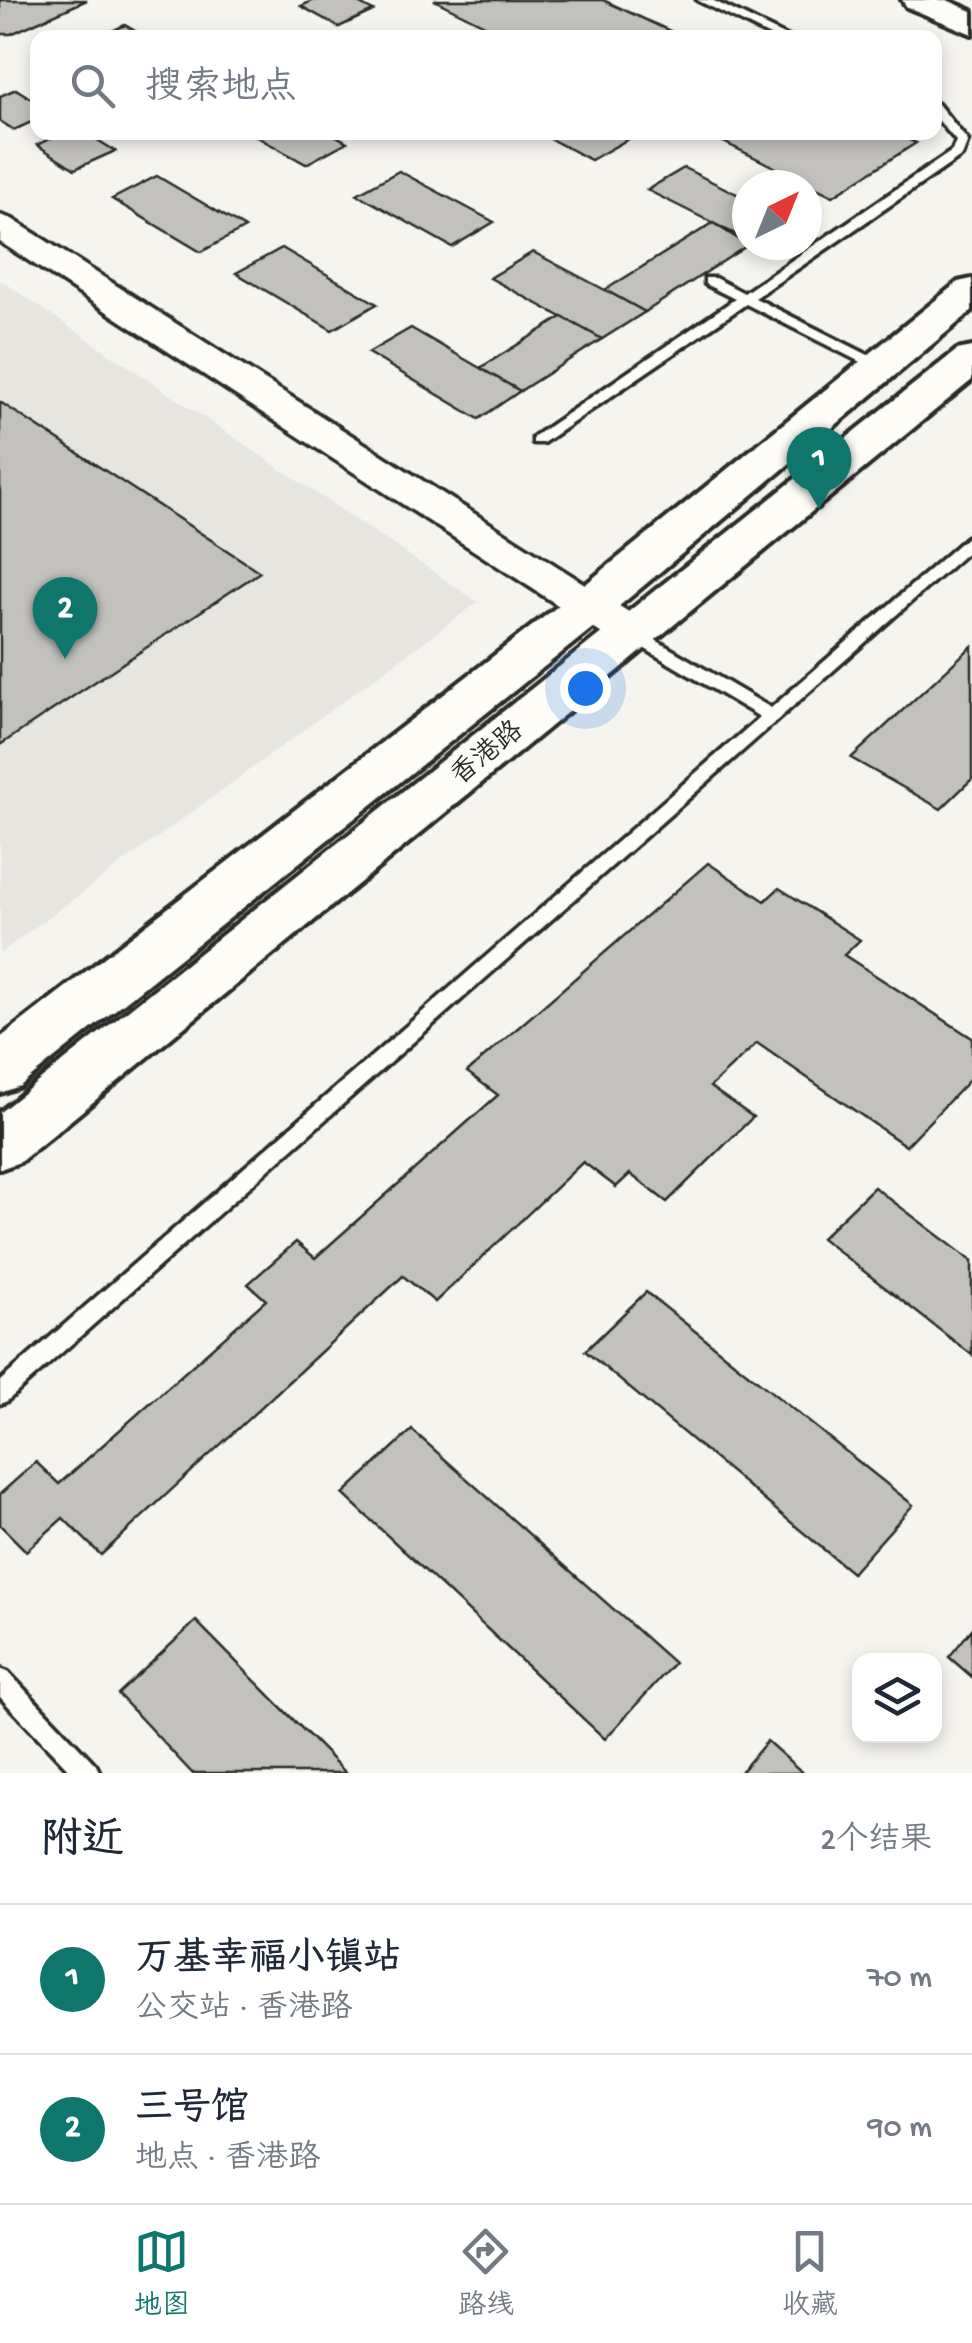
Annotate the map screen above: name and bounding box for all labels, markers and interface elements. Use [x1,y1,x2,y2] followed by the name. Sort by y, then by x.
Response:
[30,30,942,140] search box
[65,58,120,113] icon: search
[145,68,297,112] text: 搜索地点
[732,170,822,260] north arrow
[786,426,852,509] pin: 1
[32,576,98,659] pin: 2
[560,663,611,714] your location
[444,714,531,794] street label: 香港路
[852,1653,942,1743] map controls
[852,1653,942,1743] button: layers
[40,1819,124,1868] text: 附近
[820,1823,932,1861] text: 2个结果
[135,1939,401,1983] text: 万基幸福小镇站
[66,1960,79,1998] text: 1
[867,1960,932,1998] text: 70 m
[135,1991,352,2029] text: 公交站 · 香港路
[135,2089,249,2133] text: 三号馆
[65,2110,80,2148] text: 2
[868,2110,932,2148] text: 90 m
[135,2141,320,2179] text: 地点 · 香港路
[134,2224,190,2324] tab: 地图
[458,2224,514,2324] tab: 路线
[782,2224,838,2324] tab: 收藏

